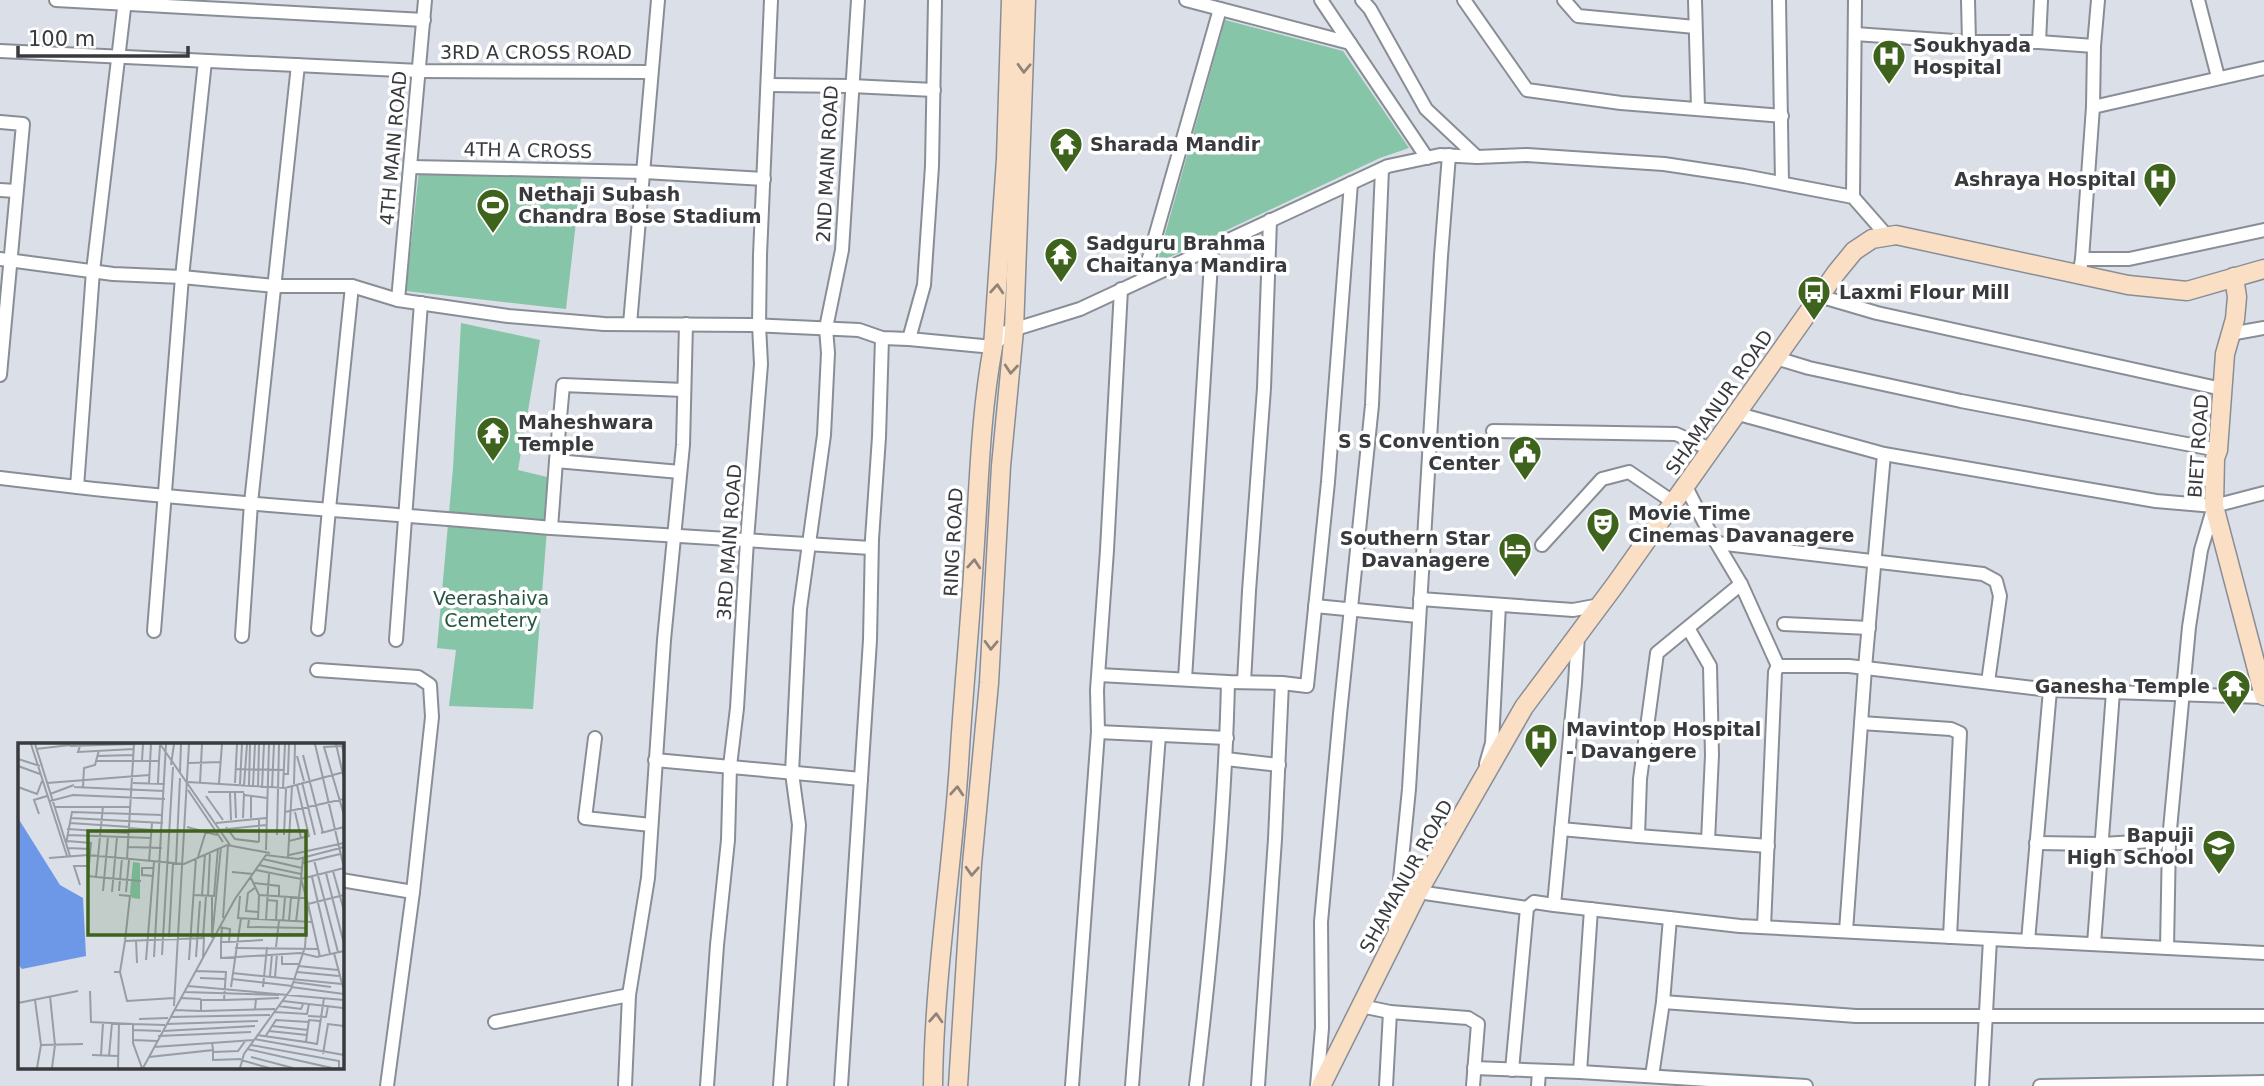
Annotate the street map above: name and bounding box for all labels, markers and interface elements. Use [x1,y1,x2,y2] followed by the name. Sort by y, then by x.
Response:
[18,14,187,58] scale bar
[28,27,95,51] text: 100 m
[1913,34,2031,78] place label: Soukhyada Hospital
[1870,37,1908,86] hospital icon: Soukhyada Hospital
[440,41,632,63] street label: 3RD A CROSS ROAD
[1016,63,1032,74] one-way arrow
[375,70,411,226] street label: 4TH MAIN ROAD
[812,85,842,243] street label: 2ND MAIN ROAD
[1047,125,1085,174] temple icon: Sharada Mandir
[1090,133,1261,155] place label: Sharada Mandir
[464,138,592,162] street label: 4TH A CROSS
[2141,160,2179,209] hospital icon: Ashraya Hospital
[1954,168,2136,190] place label: Ashraya Hospital
[518,183,762,227] place label: Nethaji Subash Chandra Bose Stadium
[474,186,512,235] sports icon: Nethaji Subash Chandra Bose Stadium
[1086,232,1288,276] place label: Sadguru Brahma Chaitanya Mandira
[1042,235,1080,284] temple icon: Sadguru Brahma Chaitanya Mandira
[1795,273,1833,322] bus stop icon: Laxmi Flour Mill
[1839,281,2010,303] place label: Laxmi Flour Mill
[989,283,1004,294] one-way arrow
[1661,325,1777,479] street label: SHAMANUR ROAD
[1003,363,1018,375] one-way arrow
[2183,393,2213,499] street label: BIET ROAD
[518,411,654,455] place label: Maheshwara Temple
[474,414,512,463] temple icon: Maheshwara Temple
[1338,430,1501,474] place label: S S Convention Center
[1506,433,1544,482] public building icon: S S Convention Center
[713,463,745,621] street label: 3RD MAIN ROAD
[939,487,967,597] street label: RING ROAD
[1628,502,1854,546] place label: Movie Time Cinemas Davanagere
[1584,505,1622,554] theatre icon: Movie Time Cinemas Davanagere
[1340,527,1491,571] place label: Southern Star Davanagere
[1496,530,1534,579] hotel icon: Southern Star Davanagere
[966,559,981,570] one-way arrow
[433,587,549,631] park label: Veerashaiva Cemetery
[983,639,998,650] one-way arrow
[2215,667,2253,716] temple icon: Ganesha Temple
[2035,675,2210,697] place label: Ganesha Temple
[1566,718,1761,762] place label: Mavintop Hospital - Davangere
[1522,721,1560,770] hospital icon: Mavintop Hospital - Davangere
[18,743,343,1068] inset map
[949,786,964,797] one-way arrow
[1355,796,1457,956] street label: SHAMANUR ROAD
[2067,824,2194,868] place label: Bapuji High School
[2200,827,2238,876] school or university icon: Bapuji High School
[964,866,979,877] one-way arrow
[928,1012,943,1023] one-way arrow

